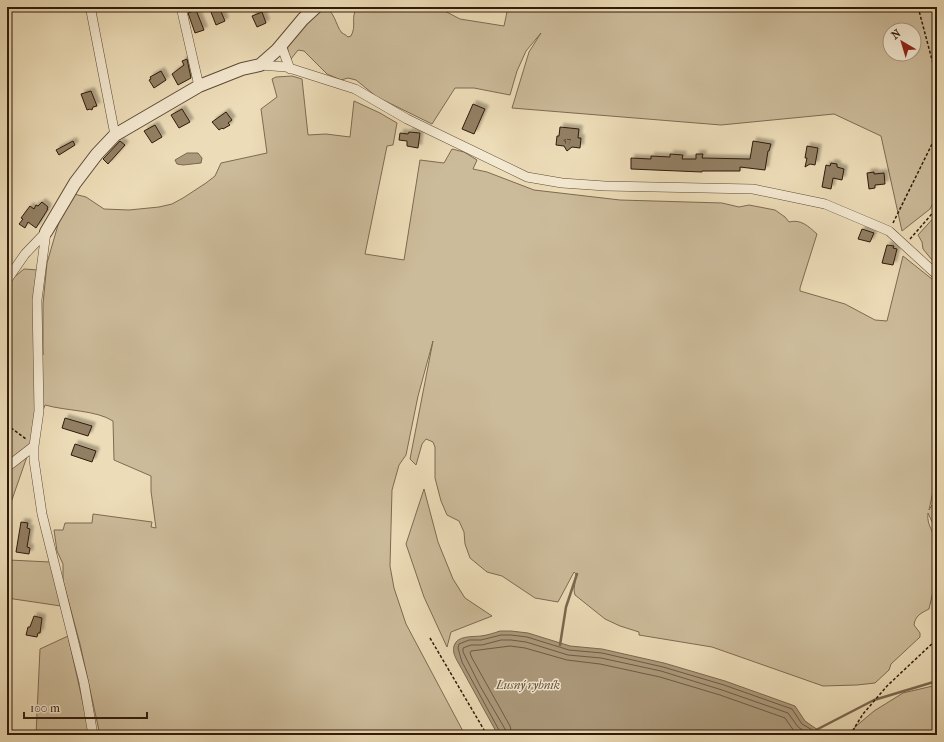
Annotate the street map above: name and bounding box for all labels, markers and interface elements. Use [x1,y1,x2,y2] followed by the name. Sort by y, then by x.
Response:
[882,22,922,62] north arrow
[889,26,904,42] text: N
[563,135,572,145] house number: 57
[495,678,560,692] water label: Lusný rybník
[24,694,147,720] scale bar
[30,701,60,715] text: 100 m

